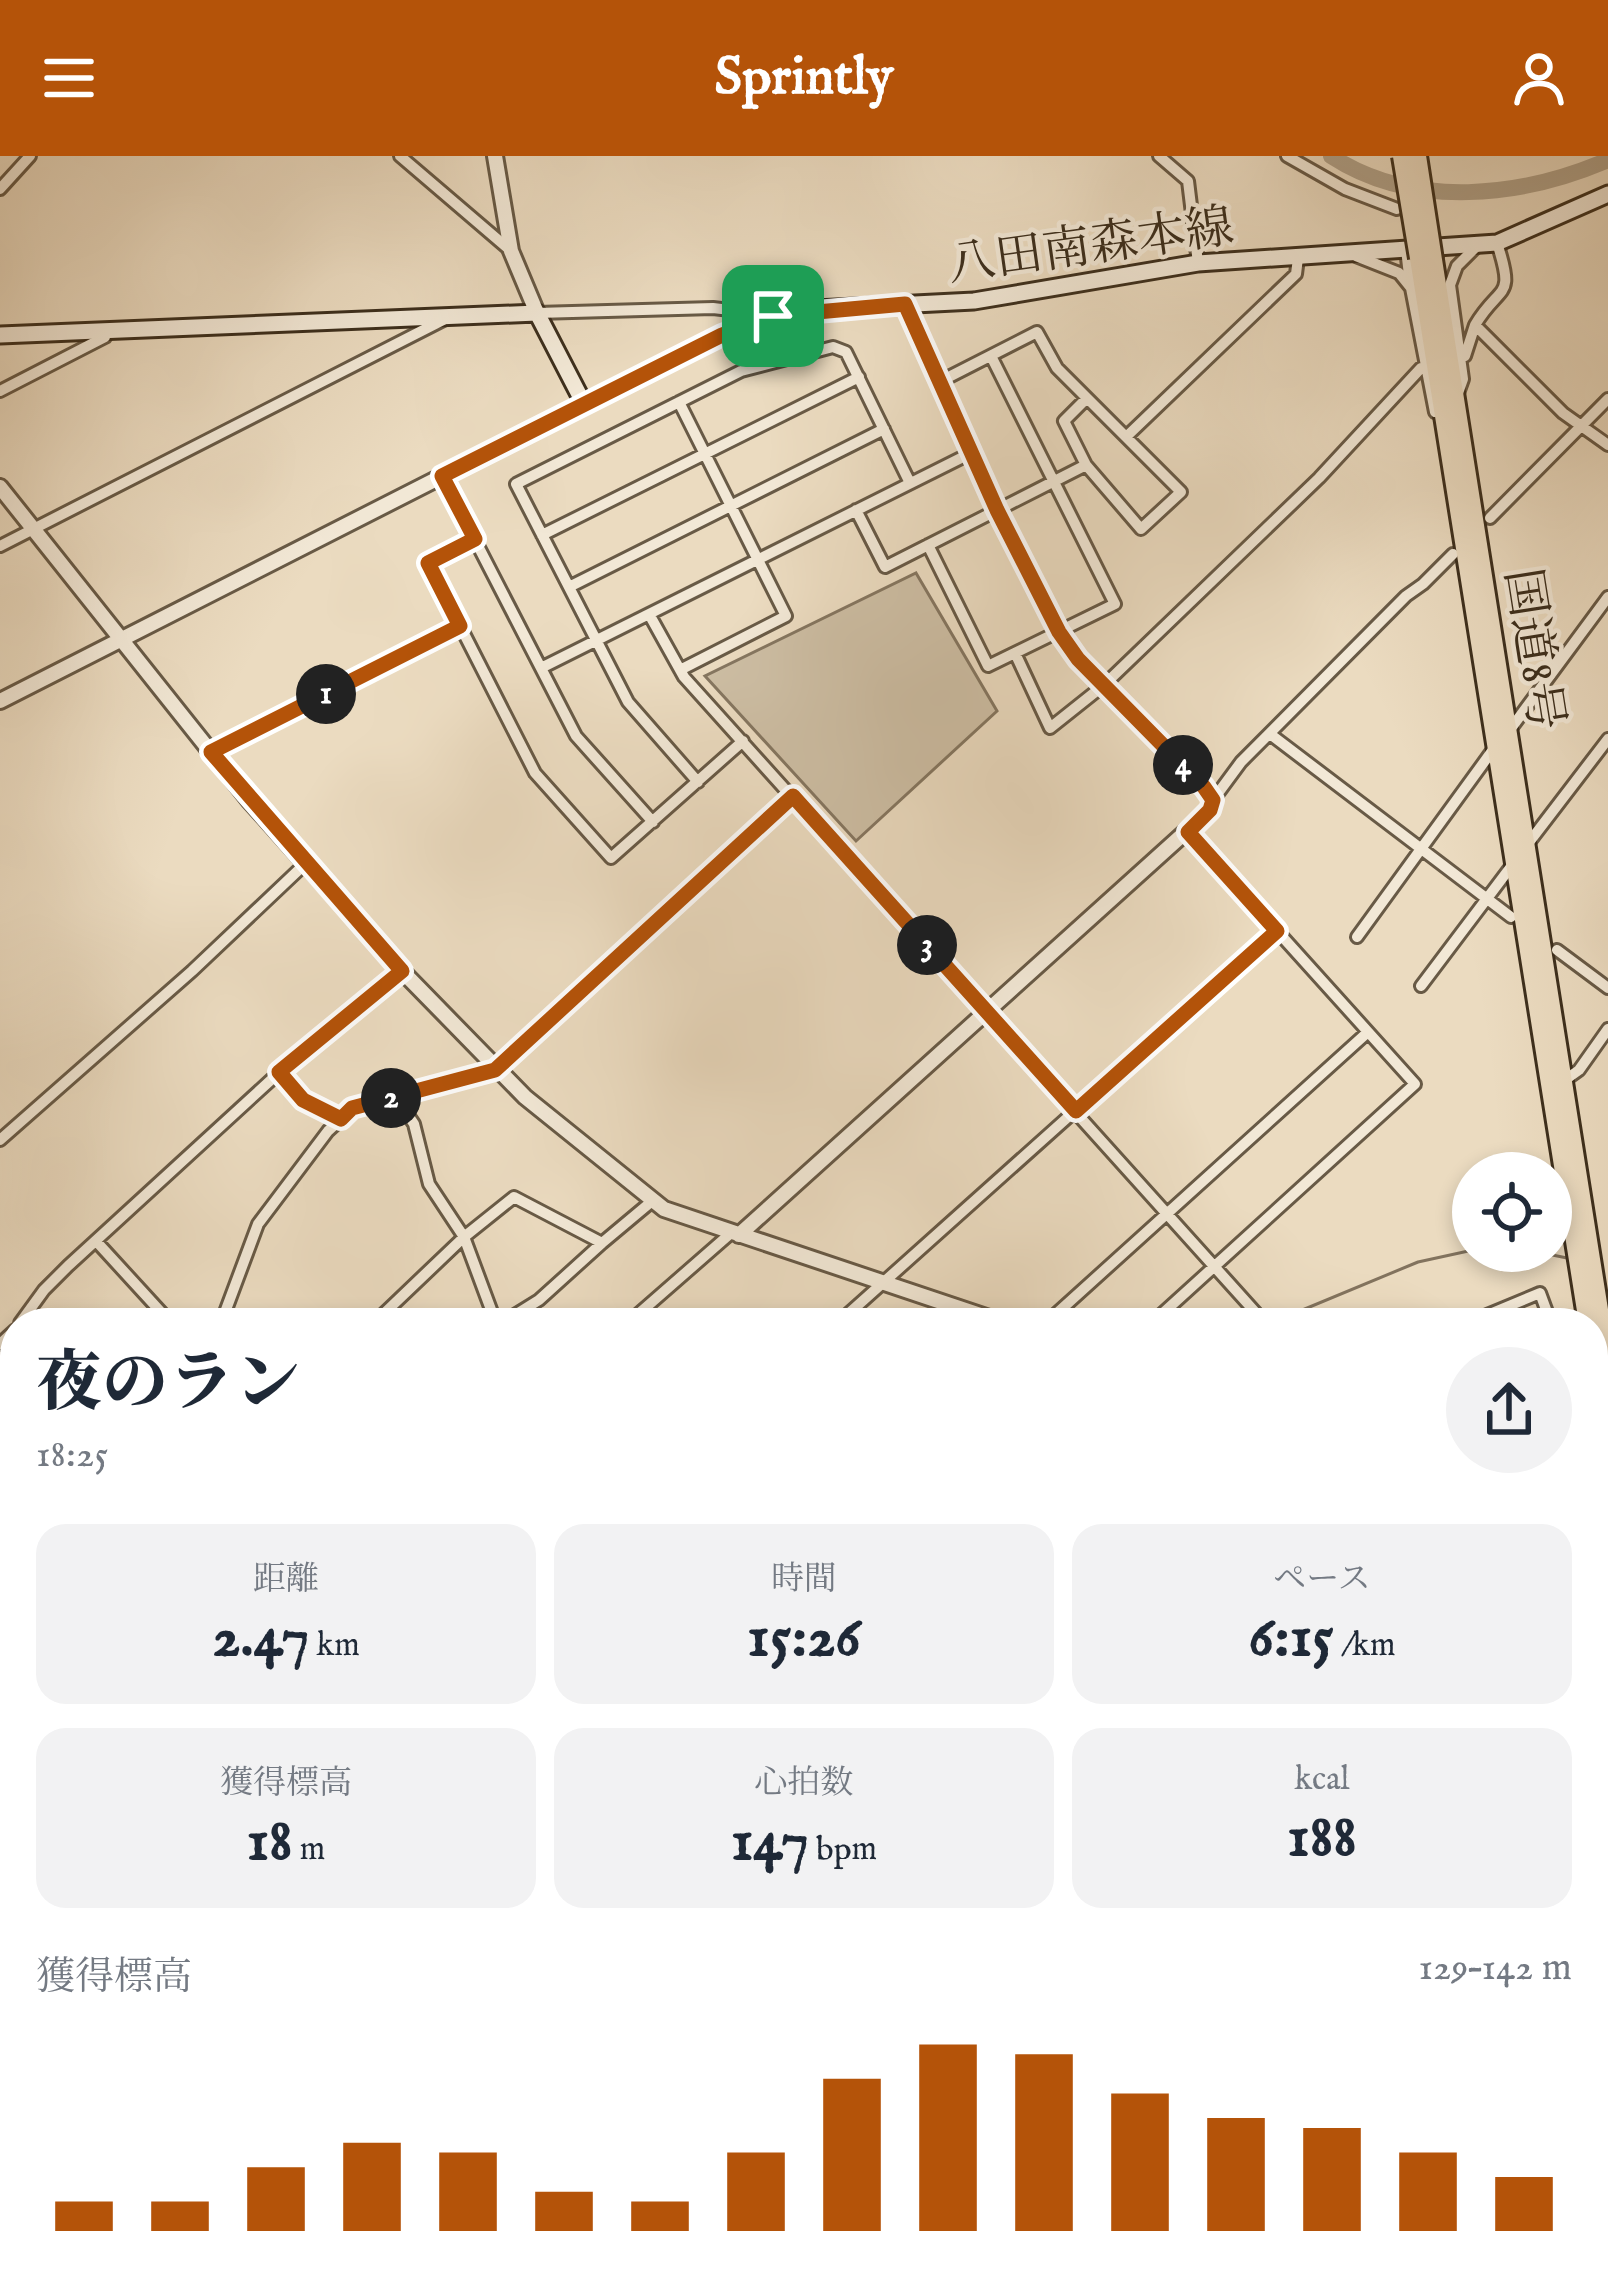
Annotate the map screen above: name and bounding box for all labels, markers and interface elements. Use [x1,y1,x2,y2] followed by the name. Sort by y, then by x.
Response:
[715,44,893,113] text: Sprintly
[36,45,102,111] icon: menu
[1506,45,1572,111] icon: person
[944,198,1237,298] street label: 八田南森本線
[722,265,824,367] pin
[740,283,806,349] icon: arrive
[1490,565,1574,735] street label: 国道8号
[296,664,356,724] pin: 1
[320,673,332,715] text: 1
[1153,735,1213,795] pin: 4
[1175,744,1191,786] text: 4
[897,915,957,975] pin: 3
[921,924,933,966] text: 3
[361,1068,421,1128] pin: 2
[383,1077,399,1119] text: 2
[1452,1152,1572,1272] map controls
[1452,1152,1572,1272] button: locate
[36,1344,300,1428] text: 夜のラン
[1446,1347,1572,1473] button: share
[36,1431,108,1480] text: 18:25
[253,1559,319,1601] text: 距離
[771,1559,837,1601] text: 時間
[1273,1559,1371,1601] text: ペース
[212,1601,309,1677] text: 2.47
[747,1601,861,1677] text: 15:26
[1249,1601,1334,1677] text: 6:15
[309,1625,360,1667] text: km
[1334,1625,1395,1667] text: /km
[1295,1759,1350,1801] text: kcal
[220,1763,352,1805] text: 獲得標高
[755,1763,854,1805] text: 心拍数
[1287,1801,1357,1877] text: 188
[247,1805,293,1881] text: 18
[731,1805,809,1881] text: 147
[293,1829,325,1871] text: m
[809,1829,877,1871] text: bpm
[1419,1944,1572,1993] text: 129–142 m
[36,1954,192,2003] text: 獲得標高

